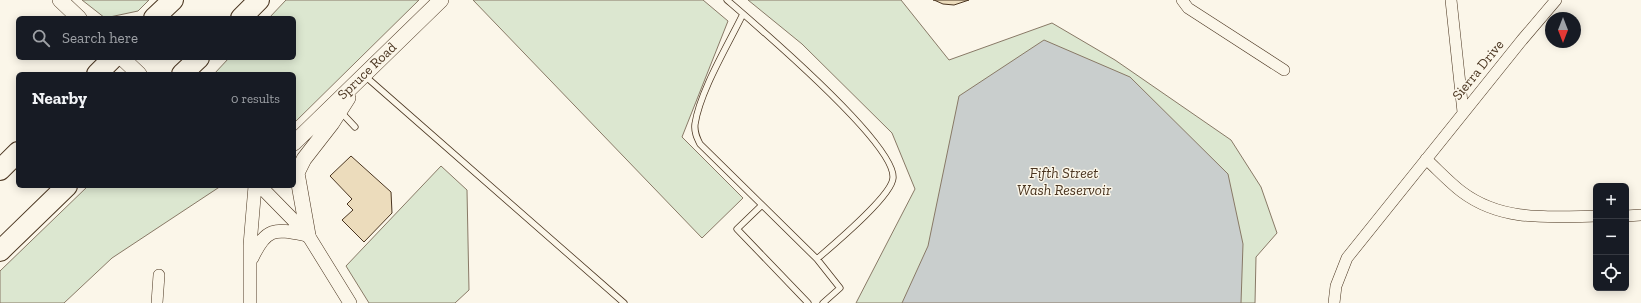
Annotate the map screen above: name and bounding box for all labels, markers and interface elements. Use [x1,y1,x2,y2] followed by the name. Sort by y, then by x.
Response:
[1545,12,1581,48] north arrow
[16,16,296,60] search box
[30,27,52,49] icon: search
[62,29,138,47] text: Search here
[1449,36,1508,104] street label: Sierra Drive
[334,39,400,103] street label: Spruce Road
[32,88,87,108] text: Nearby
[231,91,280,106] text: 0 results
[1017,164,1112,199] water label: Fifth Street Wash Reservoir
[1593,183,1629,291] map controls
[1593,183,1629,219] button: +
[1593,219,1629,255] button: −
[1593,255,1629,291] button: locate

